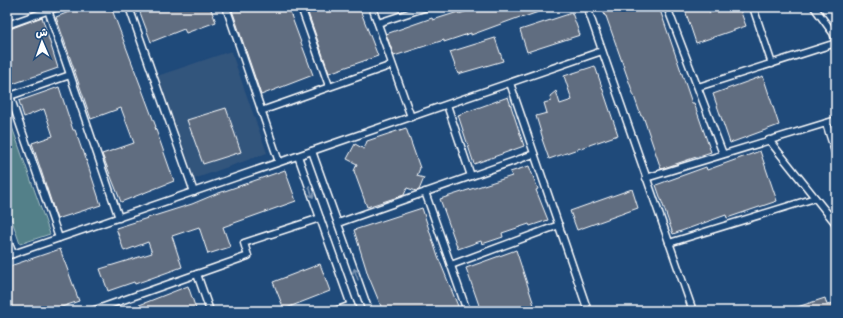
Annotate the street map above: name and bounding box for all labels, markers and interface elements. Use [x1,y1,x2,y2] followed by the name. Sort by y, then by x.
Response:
[22,22,62,62] north arrow
[35,25,48,41] text: ش
[308,186,316,198] one-way arrow
[351,269,359,281] one-way arrow

